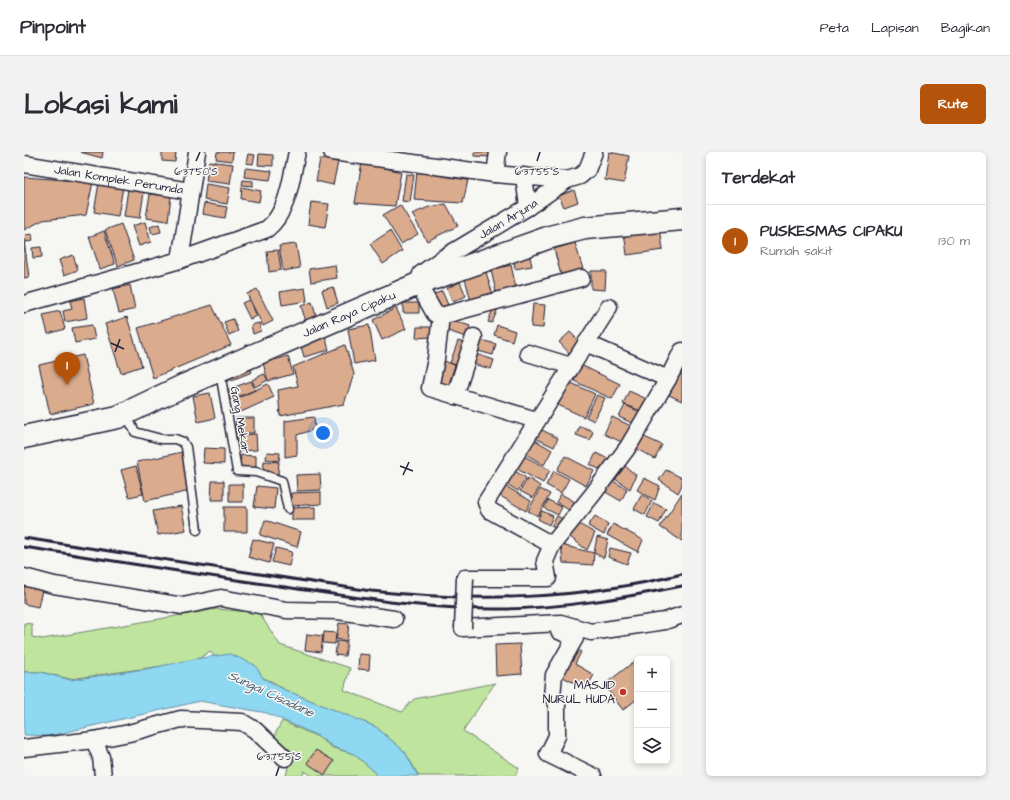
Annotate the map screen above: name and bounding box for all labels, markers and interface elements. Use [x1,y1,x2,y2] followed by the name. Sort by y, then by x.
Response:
[20,14,86,41] text: Pinpoint
[820,18,849,38] text: Peta
[871,18,919,38] text: Lapisan
[941,18,990,38] text: Bagikan
[920,84,986,124] button: Rute
[24,85,178,124] text: Lokasi kami
[53,161,184,198] street label: Jalan Komplek Perumda
[174,165,218,179] text: 6°37'50"S
[515,165,560,179] text: 6°37'55"S
[722,166,795,190] text: Terdekat
[475,194,541,243] street label: Jalan Arjuna
[760,221,902,242] text: PUSKESMAS CIPAKU
[734,232,736,250] text: 1
[938,232,970,250] text: 130 m
[760,242,833,260] text: Rumah sakit
[300,286,398,342] street label: Jalan Raya Cipaku
[54,352,80,385] pin: 1
[225,385,254,455] street label: Gang Mekar
[313,423,333,443] your location
[634,656,670,764] map controls
[634,656,670,692] button: +
[225,666,318,723] water label: Sungai Cisadane
[543,677,615,708] place label: MASJID NURUL HUDA
[618,687,628,697] marker: MASJID NURUL HUDA
[634,692,670,728] button: −
[634,728,670,764] button: layers
[257,750,302,764] text: 6°37'55"S

